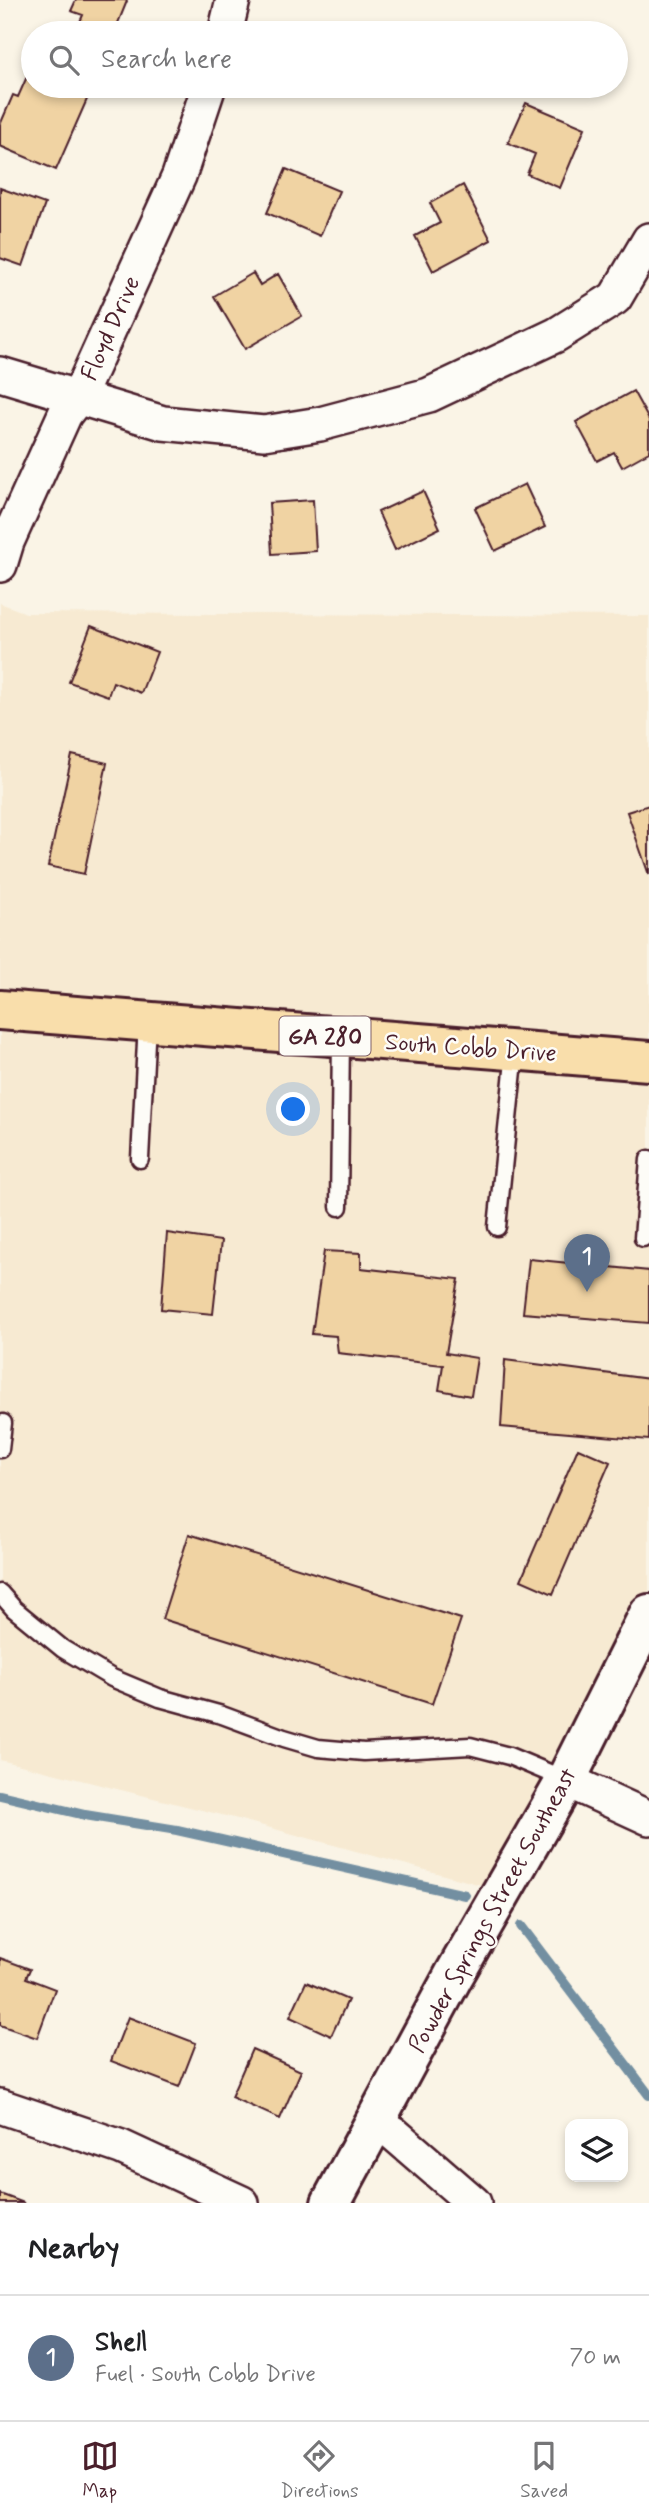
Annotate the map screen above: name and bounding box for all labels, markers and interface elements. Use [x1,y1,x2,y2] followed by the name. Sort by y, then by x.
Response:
[21,21,628,98] search box
[45,41,83,79] icon: search
[101,43,232,77] text: Search here
[75,271,148,386] street label: Floyd Drive
[280,1016,370,1056] road number: GA 280
[384,1027,558,1070] street label: South Cobb Drive
[276,1092,310,1126] your location
[564,1234,610,1292] pin: 1
[402,1762,587,2060] street label: Powder Springs Street Southeast
[565,2119,628,2182] map controls
[565,2119,628,2182] button: layers
[28,2229,119,2268] text: Nearby
[95,2326,147,2360] text: Shell
[46,2343,56,2373] text: 1
[569,2343,621,2373] text: 70 m
[95,2360,316,2390] text: Fuel · South Cobb Drive
[81,2437,119,2504] tab: Map
[280,2437,359,2504] tab: Directions
[520,2437,568,2504] tab: Saved

